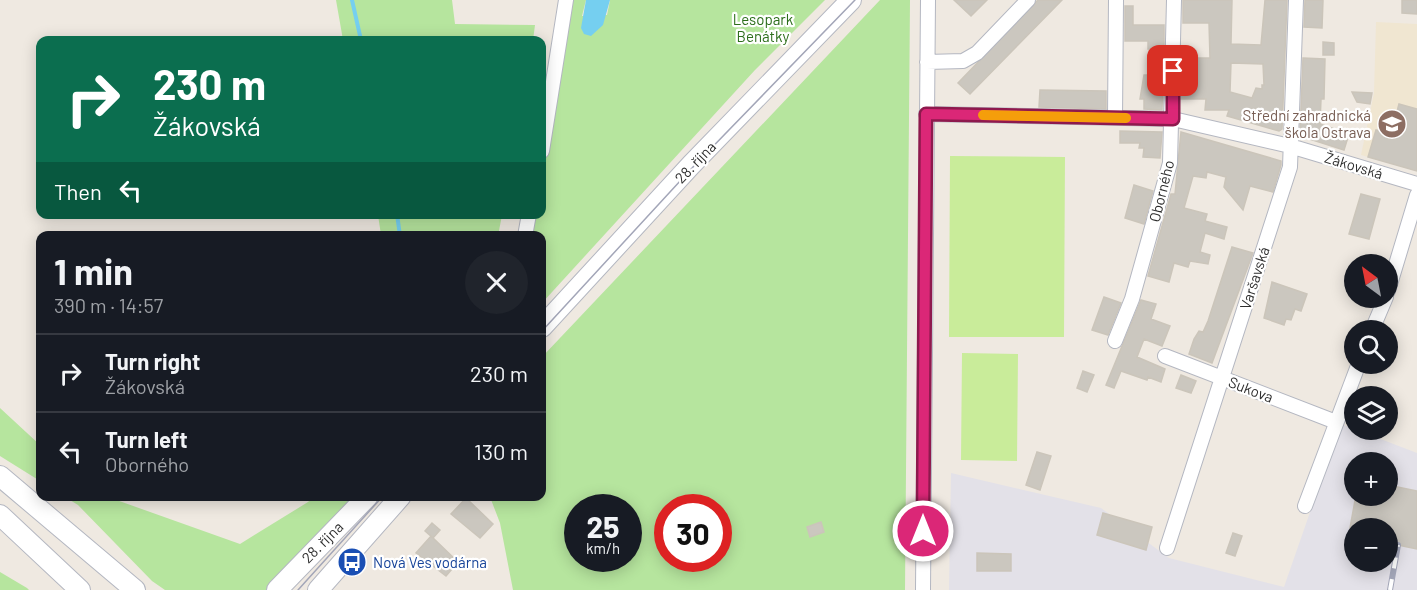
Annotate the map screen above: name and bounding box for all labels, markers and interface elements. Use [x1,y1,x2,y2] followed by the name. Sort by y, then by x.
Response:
[733,10,794,45] park label: Lesopark Benátky
[1147,45,1198,96] pin
[1156,54,1189,87] icon: arrive
[153,58,266,108] text: 230 m
[54,60,132,138] icon: right
[1242,106,1371,141] place label: Střední zahradnická škola Ostrava
[1376,108,1408,140] school or university icon: Střední zahradnická škola Ostrava
[153,109,261,141] text: Žákovská
[671,137,719,187] street label: 28. října
[1323,148,1385,182] street label: Žákovská
[1145,158,1177,224] street label: Oborného
[114,174,147,207] icon: left
[54,178,102,204] text: Then
[1235,244,1273,312] street label: Varšavská
[54,249,133,292] text: 1 min
[465,251,528,314] button: close
[1344,254,1398,308] north arrow
[1344,254,1398,572] map controls
[54,293,163,317] text: 390 m · 14:57
[1344,320,1398,374] button: search
[105,348,200,374] text: Turn right
[54,357,87,390] icon: right
[470,360,528,386] text: 230 m
[1226,372,1276,406] street label: Sukova
[105,374,185,398] text: Žákovská
[1344,386,1398,440] button: layers
[105,426,188,452] text: Turn left
[54,435,87,468] icon: left
[474,438,528,464] text: 130 m
[105,452,189,476] text: Oborného
[1344,452,1398,506] button: +
[654,494,732,572] speed limit sign: 30
[891,499,955,563] position arrow
[587,508,619,544] text: 25
[298,518,346,566] street label: 28. října
[1344,518,1398,572] button: −
[586,539,620,557] text: km/h
[336,546,368,578] bus stop icon: Nová Ves vodárna
[373,553,487,571] place label: Nová Ves vodárna

